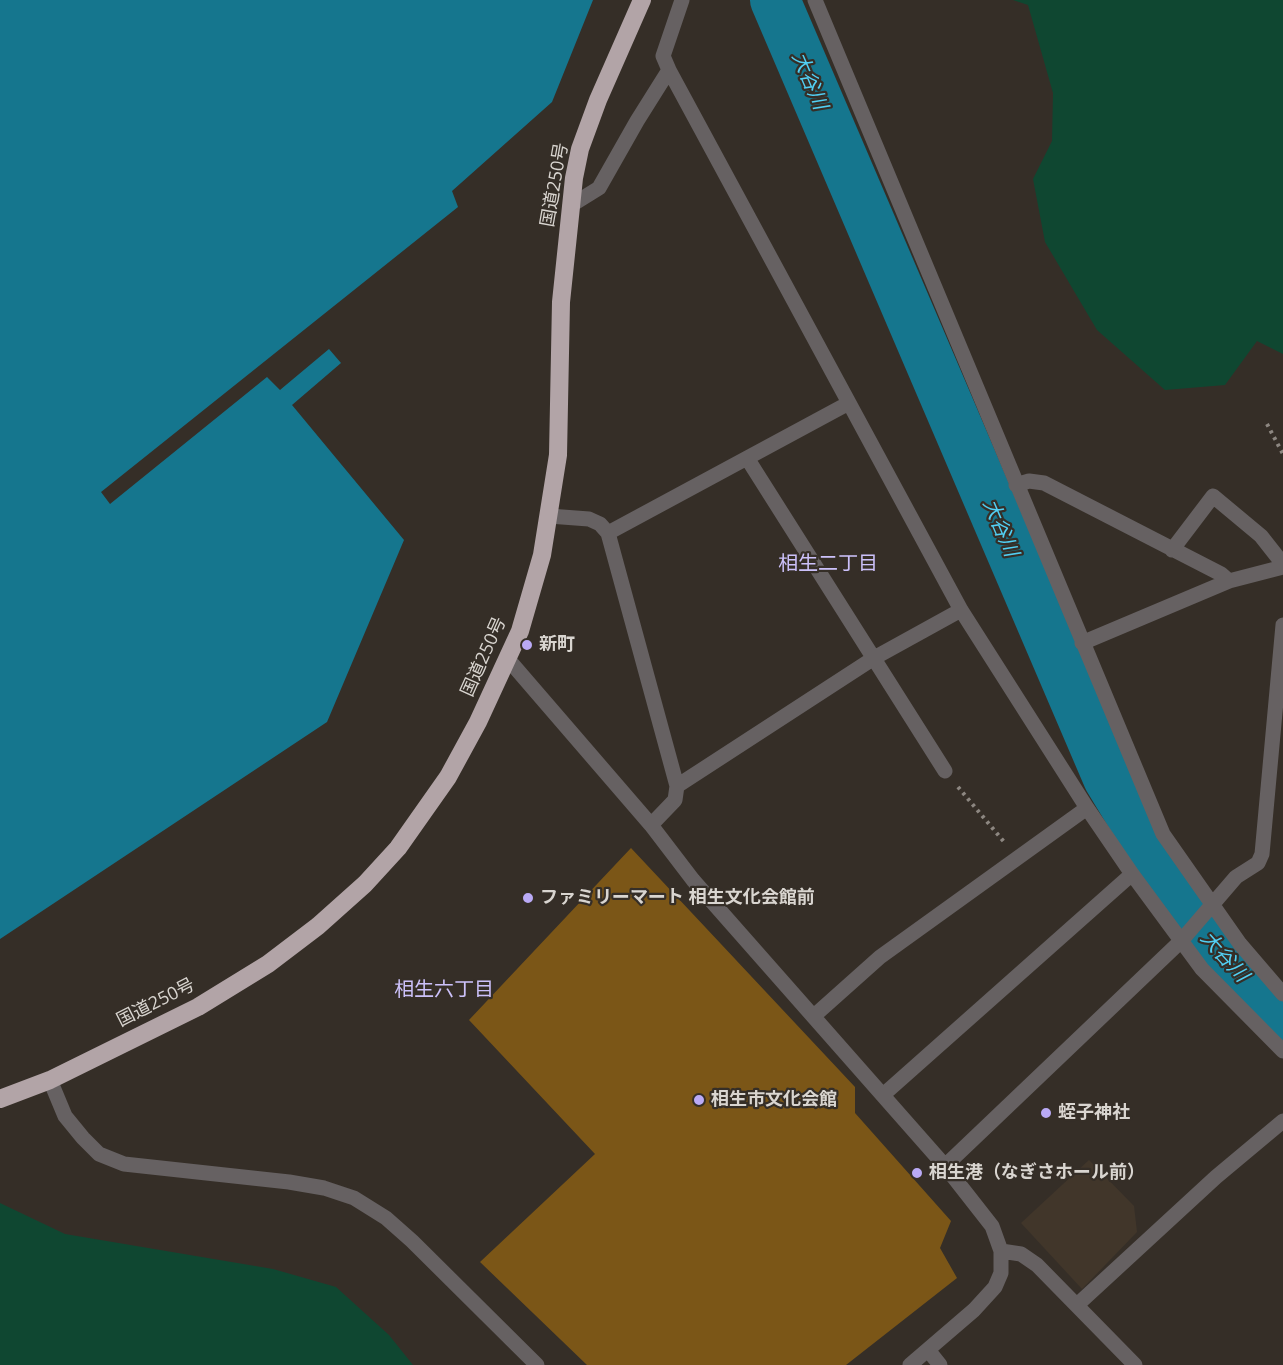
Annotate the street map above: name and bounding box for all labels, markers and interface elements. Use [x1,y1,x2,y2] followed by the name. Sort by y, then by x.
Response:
[786,49,832,113] water label: 大谷川
[537,141,573,229] street label: 国道250号
[977,496,1023,560] water label: 大谷川
[778,552,878,576] district label: 相生二丁目
[457,614,511,700] street label: 国道250号
[539,634,575,656] place label: 新町
[520,638,534,652] marker: 新町
[540,887,815,909] place label: ファミリーマート 相生文化会館前
[521,891,535,905] marker: ファミリーマート 相生文化会館前
[1195,927,1253,987] water label: 大谷川
[113,974,199,1032] street label: 国道250号
[394,978,494,1002] district label: 相生六丁目
[711,1089,837,1111] place label: 相生市文化会館
[692,1093,706,1107] marker: 相生市文化会館
[1058,1102,1130,1124] place label: 蛭子神社
[1039,1106,1053,1120] marker: 蛭子神社
[929,1162,1145,1184] place label: 相生港（なぎさホール前）
[910,1166,924,1180] marker: 相生港（なぎさホール前）

